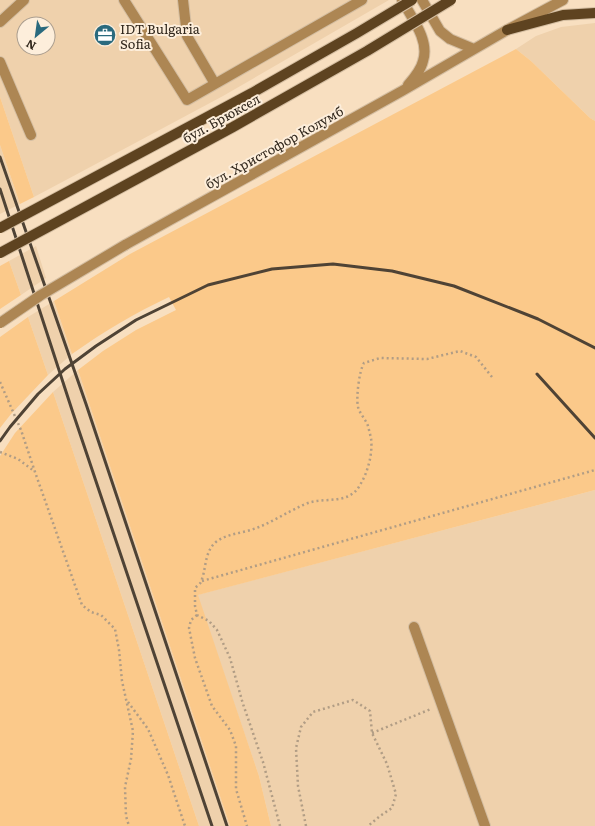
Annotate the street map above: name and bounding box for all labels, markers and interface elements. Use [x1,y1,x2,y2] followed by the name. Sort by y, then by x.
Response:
[16,16,56,56] north arrow
[120,19,200,53] place label: IDT Bulgaria Sofia
[92,22,118,48] office icon: IDT Bulgaria Sofia
[23,36,39,55] text: N
[179,89,263,147] street label: бул. Брюксел
[201,101,347,193] street label: бул. Христофор Колумб

